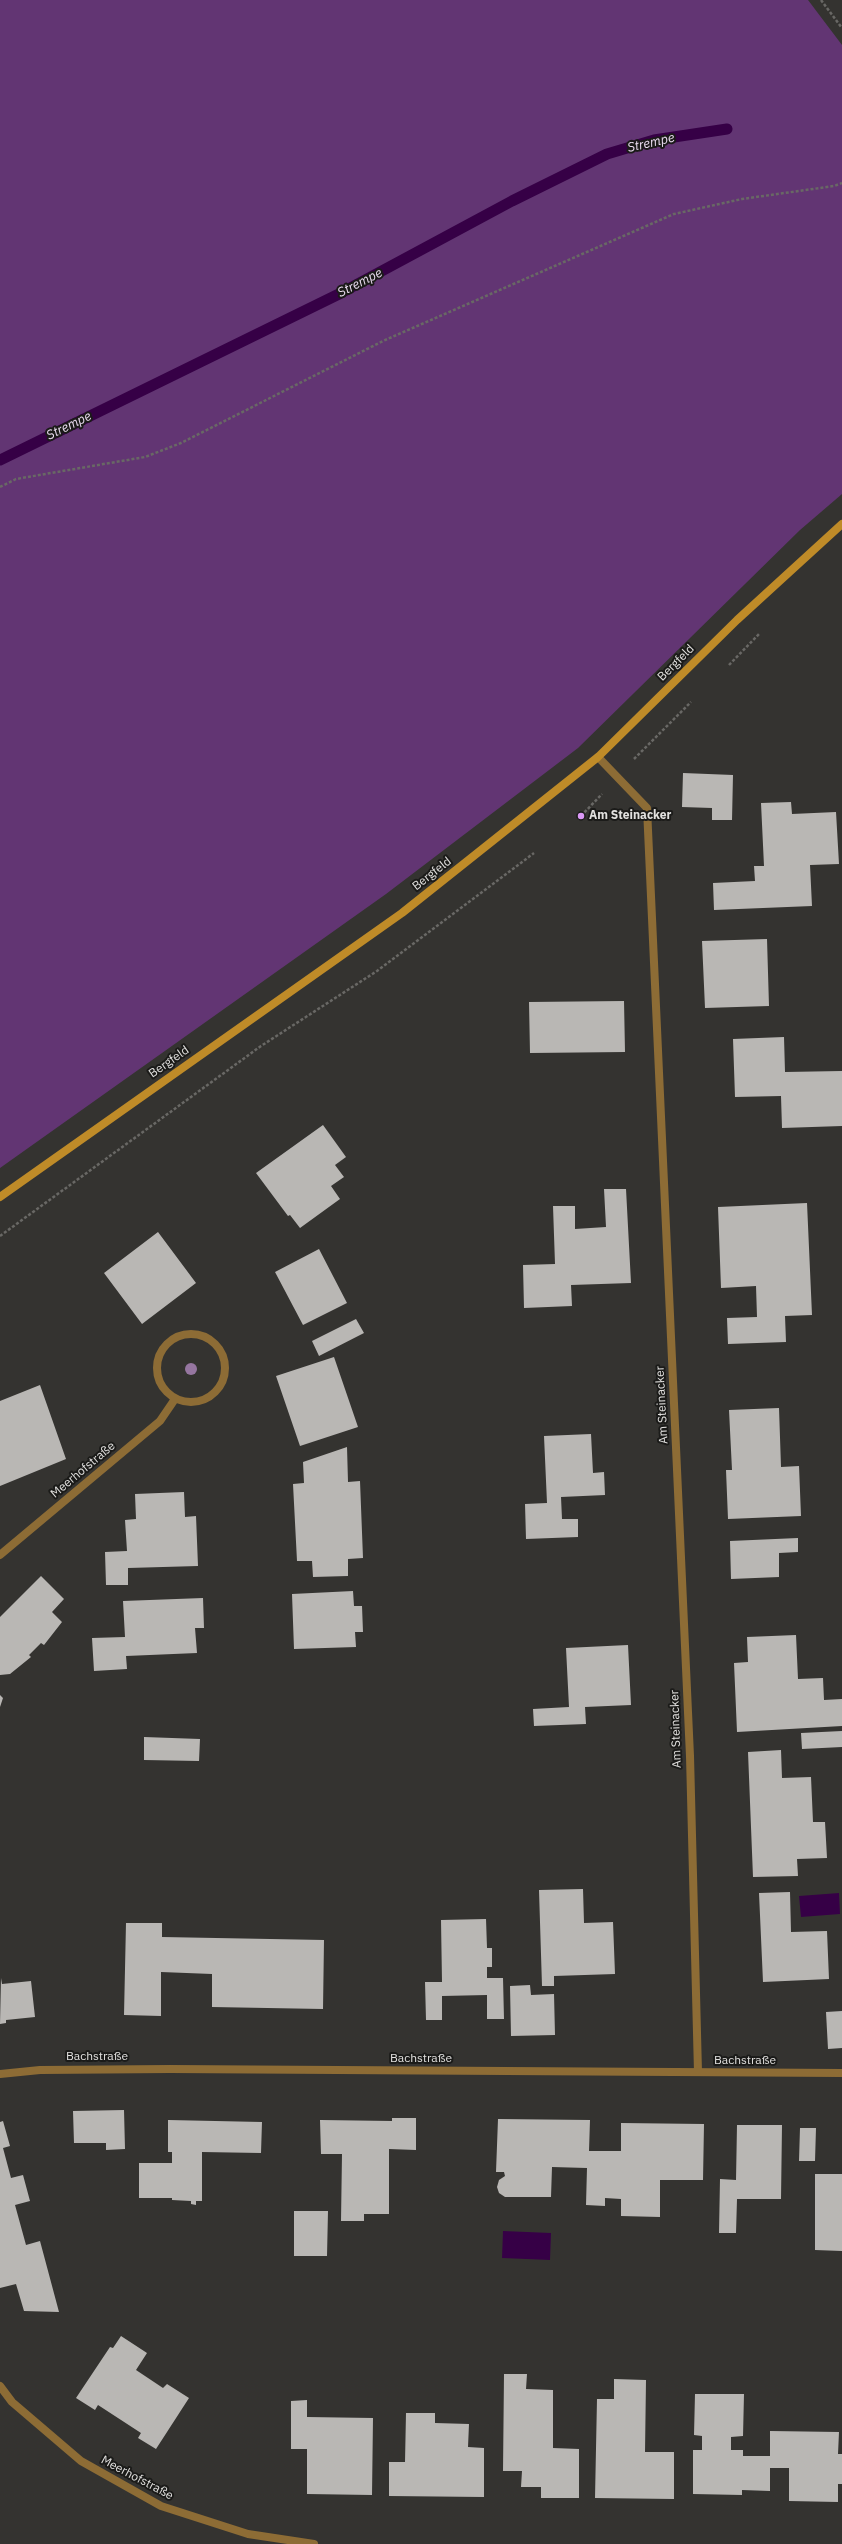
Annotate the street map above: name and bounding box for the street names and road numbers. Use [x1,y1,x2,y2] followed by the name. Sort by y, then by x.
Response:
[655,642,697,684] street label: Bergfeld
[410,854,454,894] street label: Bergfeld
[146,1043,192,1081] street label: Bergfeld
[653,1366,671,1444] street label: Am Steinacker
[48,1439,118,1501] street label: Meerhofstraße
[667,1690,685,1768] street label: Am Steinacker
[66,2050,128,2064] street label: Bachstraße
[390,2052,452,2066] street label: Bachstraße
[714,2054,776,2068] street label: Bachstraße
[98,2453,176,2503] street label: Meerhofstraße

